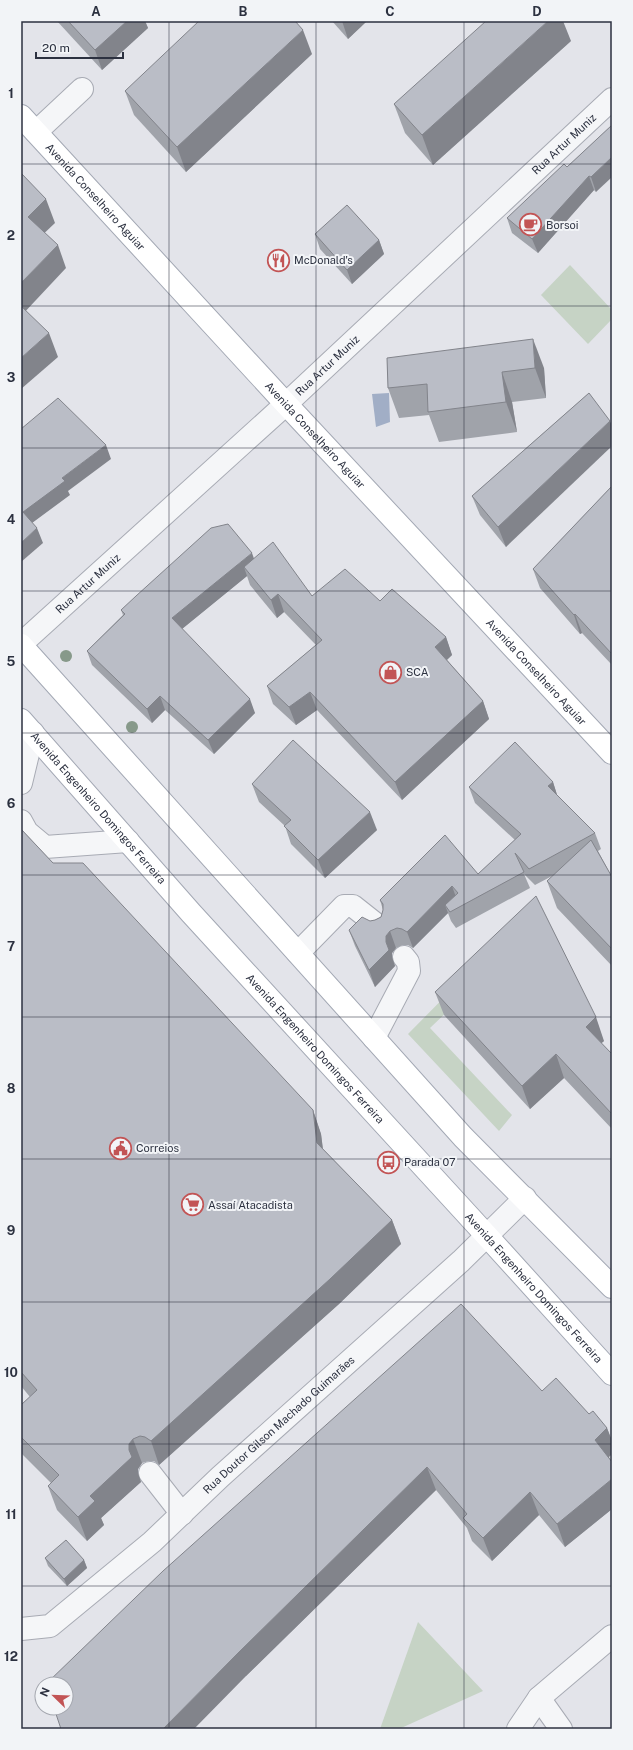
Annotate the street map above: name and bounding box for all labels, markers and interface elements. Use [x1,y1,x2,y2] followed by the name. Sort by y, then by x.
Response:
[91,4,101,19] text: A
[239,4,248,19] text: B
[385,4,395,19] text: C
[532,4,542,19] text: D
[36,34,123,60] scale bar
[42,41,70,55] text: 20 m
[8,86,14,101] text: 1
[530,111,598,177] street label: Rua Artur Muniz
[43,141,148,253] street label: Avenida Conselheiro Aguiar
[517,212,543,238] cafe icon: Borsoi
[546,219,578,231] place label: Borsoi
[7,228,15,243] text: 2
[265,247,291,273] restaurant icon: McDonald's
[294,254,353,266] place label: McDonald's
[293,333,362,398] street label: Rua Artur Muniz
[7,370,16,385] text: 3
[263,379,368,491] street label: Avenida Conselheiro Aguiar
[7,512,16,527] text: 4
[53,551,122,616] street label: Rua Artur Muniz
[484,616,589,727] street label: Avenida Conselheiro Aguiar
[7,654,16,669] text: 5
[378,659,404,685] shop icon: SCA
[406,666,429,678] place label: SCA
[28,730,168,886] street label: Avenida Engenheiro Domingos Ferreira
[7,796,16,811] text: 6
[7,939,15,954] text: 7
[244,971,387,1126] street label: Avenida Engenheiro Domingos Ferreira
[7,1081,16,1096] text: 8
[107,1135,133,1161] public building icon: Correios
[136,1142,179,1154] place label: Correios
[375,1149,401,1175] bus stop icon: Parada 07
[404,1156,456,1168] place label: Parada 07
[179,1192,205,1218] supermarket icon: Assaí Atacadista
[208,1199,293,1211] place label: Assaí Atacadista
[463,1210,605,1365] street label: Avenida Engenheiro Domingos Ferreira
[7,1223,15,1238] text: 9
[201,1353,357,1496] street label: Rua Doutor Gilson Machado Guimarães
[4,1365,18,1380] text: 10
[5,1507,17,1522] text: 11
[4,1649,18,1664] text: 12
[34,1676,74,1716] north arrow
[38,1686,52,1698] text: N

